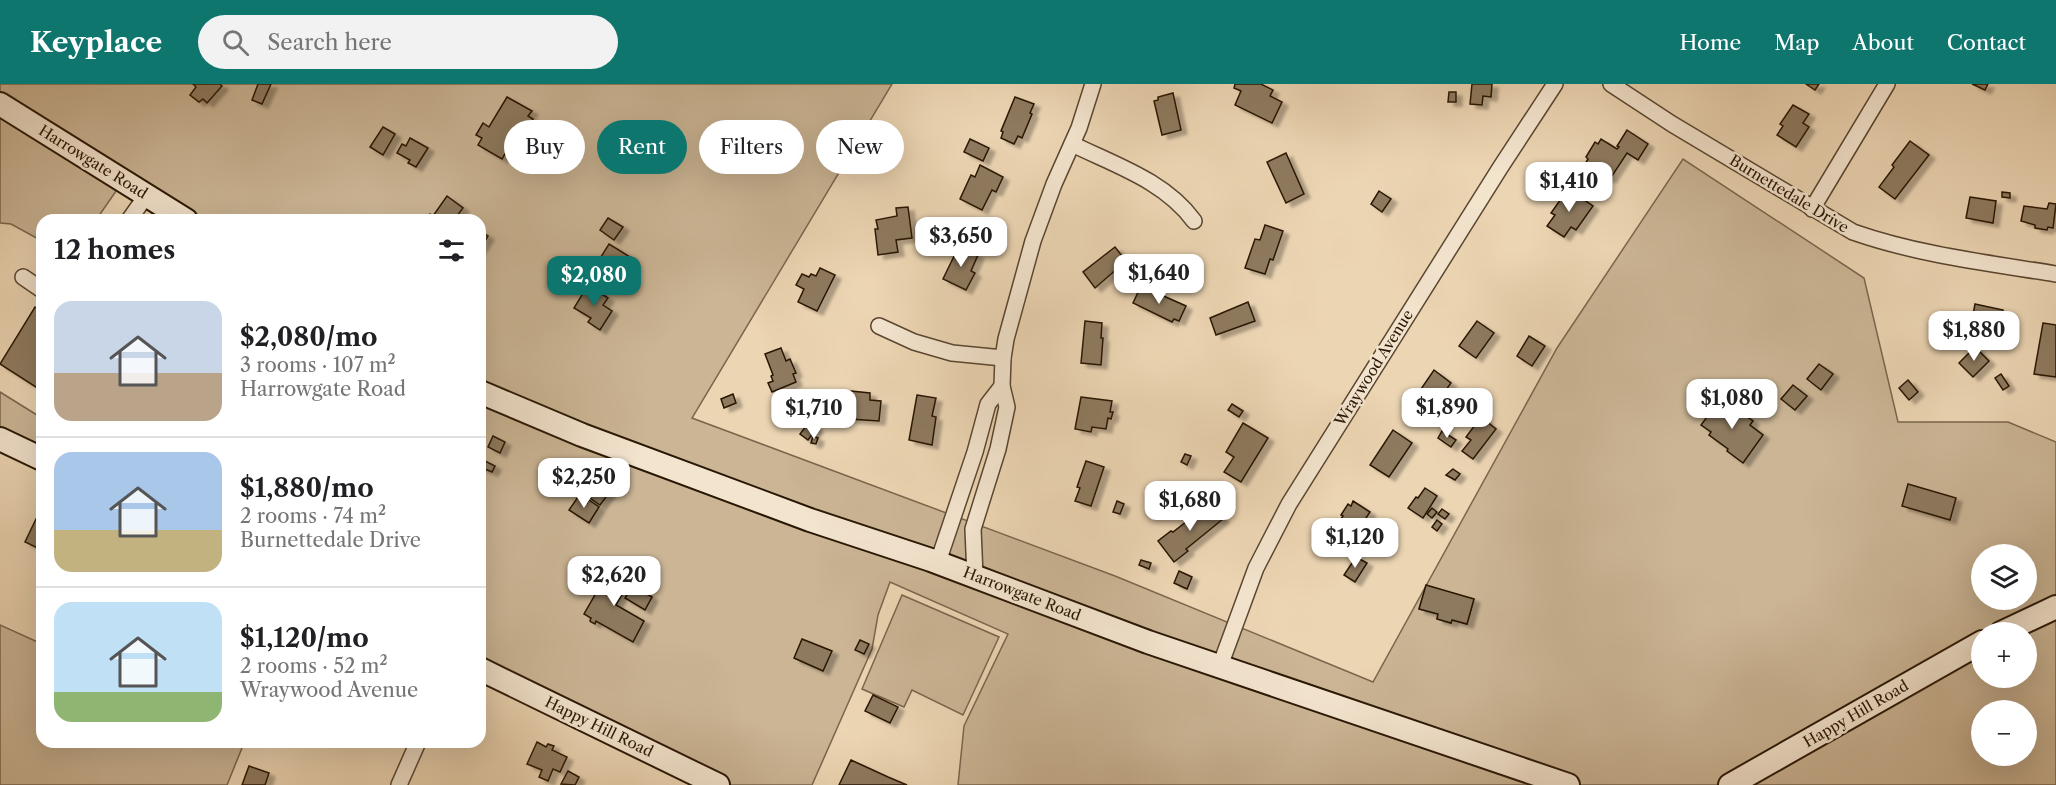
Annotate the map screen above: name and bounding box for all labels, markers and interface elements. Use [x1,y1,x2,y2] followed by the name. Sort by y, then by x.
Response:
[198,15,618,69] search box
[30,25,162,59] text: Keyplace
[219,26,252,59] icon: search
[267,29,392,56] text: Search here
[1680,30,1741,55] text: Home
[1774,30,1819,55] text: Map
[1852,30,1914,55] text: About
[1947,30,2026,55] text: Contact
[504,120,585,174] chip: Buy
[597,120,687,174] chip: Rent
[699,120,804,174] chip: Filters
[816,120,904,174] chip: New
[35,121,151,203] street label: Harrowgate Road
[1726,150,1852,237] street label: Burnettedale Drive
[1520,162,1618,213] pin: $1,410
[1539,169,1599,193] text: $1,410
[912,217,1010,268] pin: $3,650
[929,224,993,248] text: $3,650
[54,234,175,266] text: 12 homes
[435,234,468,267] icon: filters
[1110,254,1208,305] pin: $1,640
[545,256,643,307] pin: $2,080
[1128,261,1190,285] text: $1,640
[561,263,627,287] text: $2,080
[1330,306,1417,430] street label: Wraywood Avenue
[1925,311,2023,362] pin: $1,880
[1942,318,2006,342] text: $1,880
[240,321,378,353] text: $2,080/mo
[102,325,174,397] icon: home
[240,353,396,377] text: 3 rooms · 107 m²
[240,377,406,401] text: Harrowgate Road
[1683,379,1781,430] pin: $1,080
[1700,386,1764,410] text: $1,080
[1398,388,1496,439] pin: $1,890
[765,389,863,440] pin: $1,710
[1416,395,1478,419] text: $1,890
[785,396,843,420] text: $1,710
[535,458,633,509] pin: $2,250
[552,465,616,489] text: $2,250
[240,472,374,504] text: $1,880/mo
[102,476,174,548] icon: home
[1141,481,1239,532] pin: $1,680
[1159,488,1221,512] text: $1,680
[240,504,386,528] text: 2 rooms · 74 m²
[1306,518,1404,569] pin: $1,120
[1325,525,1385,549] text: $1,120
[240,528,421,552] text: Burnettedale Drive
[1971,544,2037,766] map controls
[1971,544,2037,610] button: layers
[565,556,663,607] pin: $2,620
[961,562,1084,625] street label: Harrowgate Road
[582,563,646,587] text: $2,620
[240,622,369,654] text: $1,120/mo
[1971,622,2037,688] button: +
[102,626,174,698] icon: home
[240,654,388,678] text: 2 rooms · 52 m²
[1800,676,1912,751] street label: Happy Hill Road
[240,678,418,702] text: Wraywood Avenue
[542,692,656,761] street label: Happy Hill Road
[1971,700,2037,766] button: −

